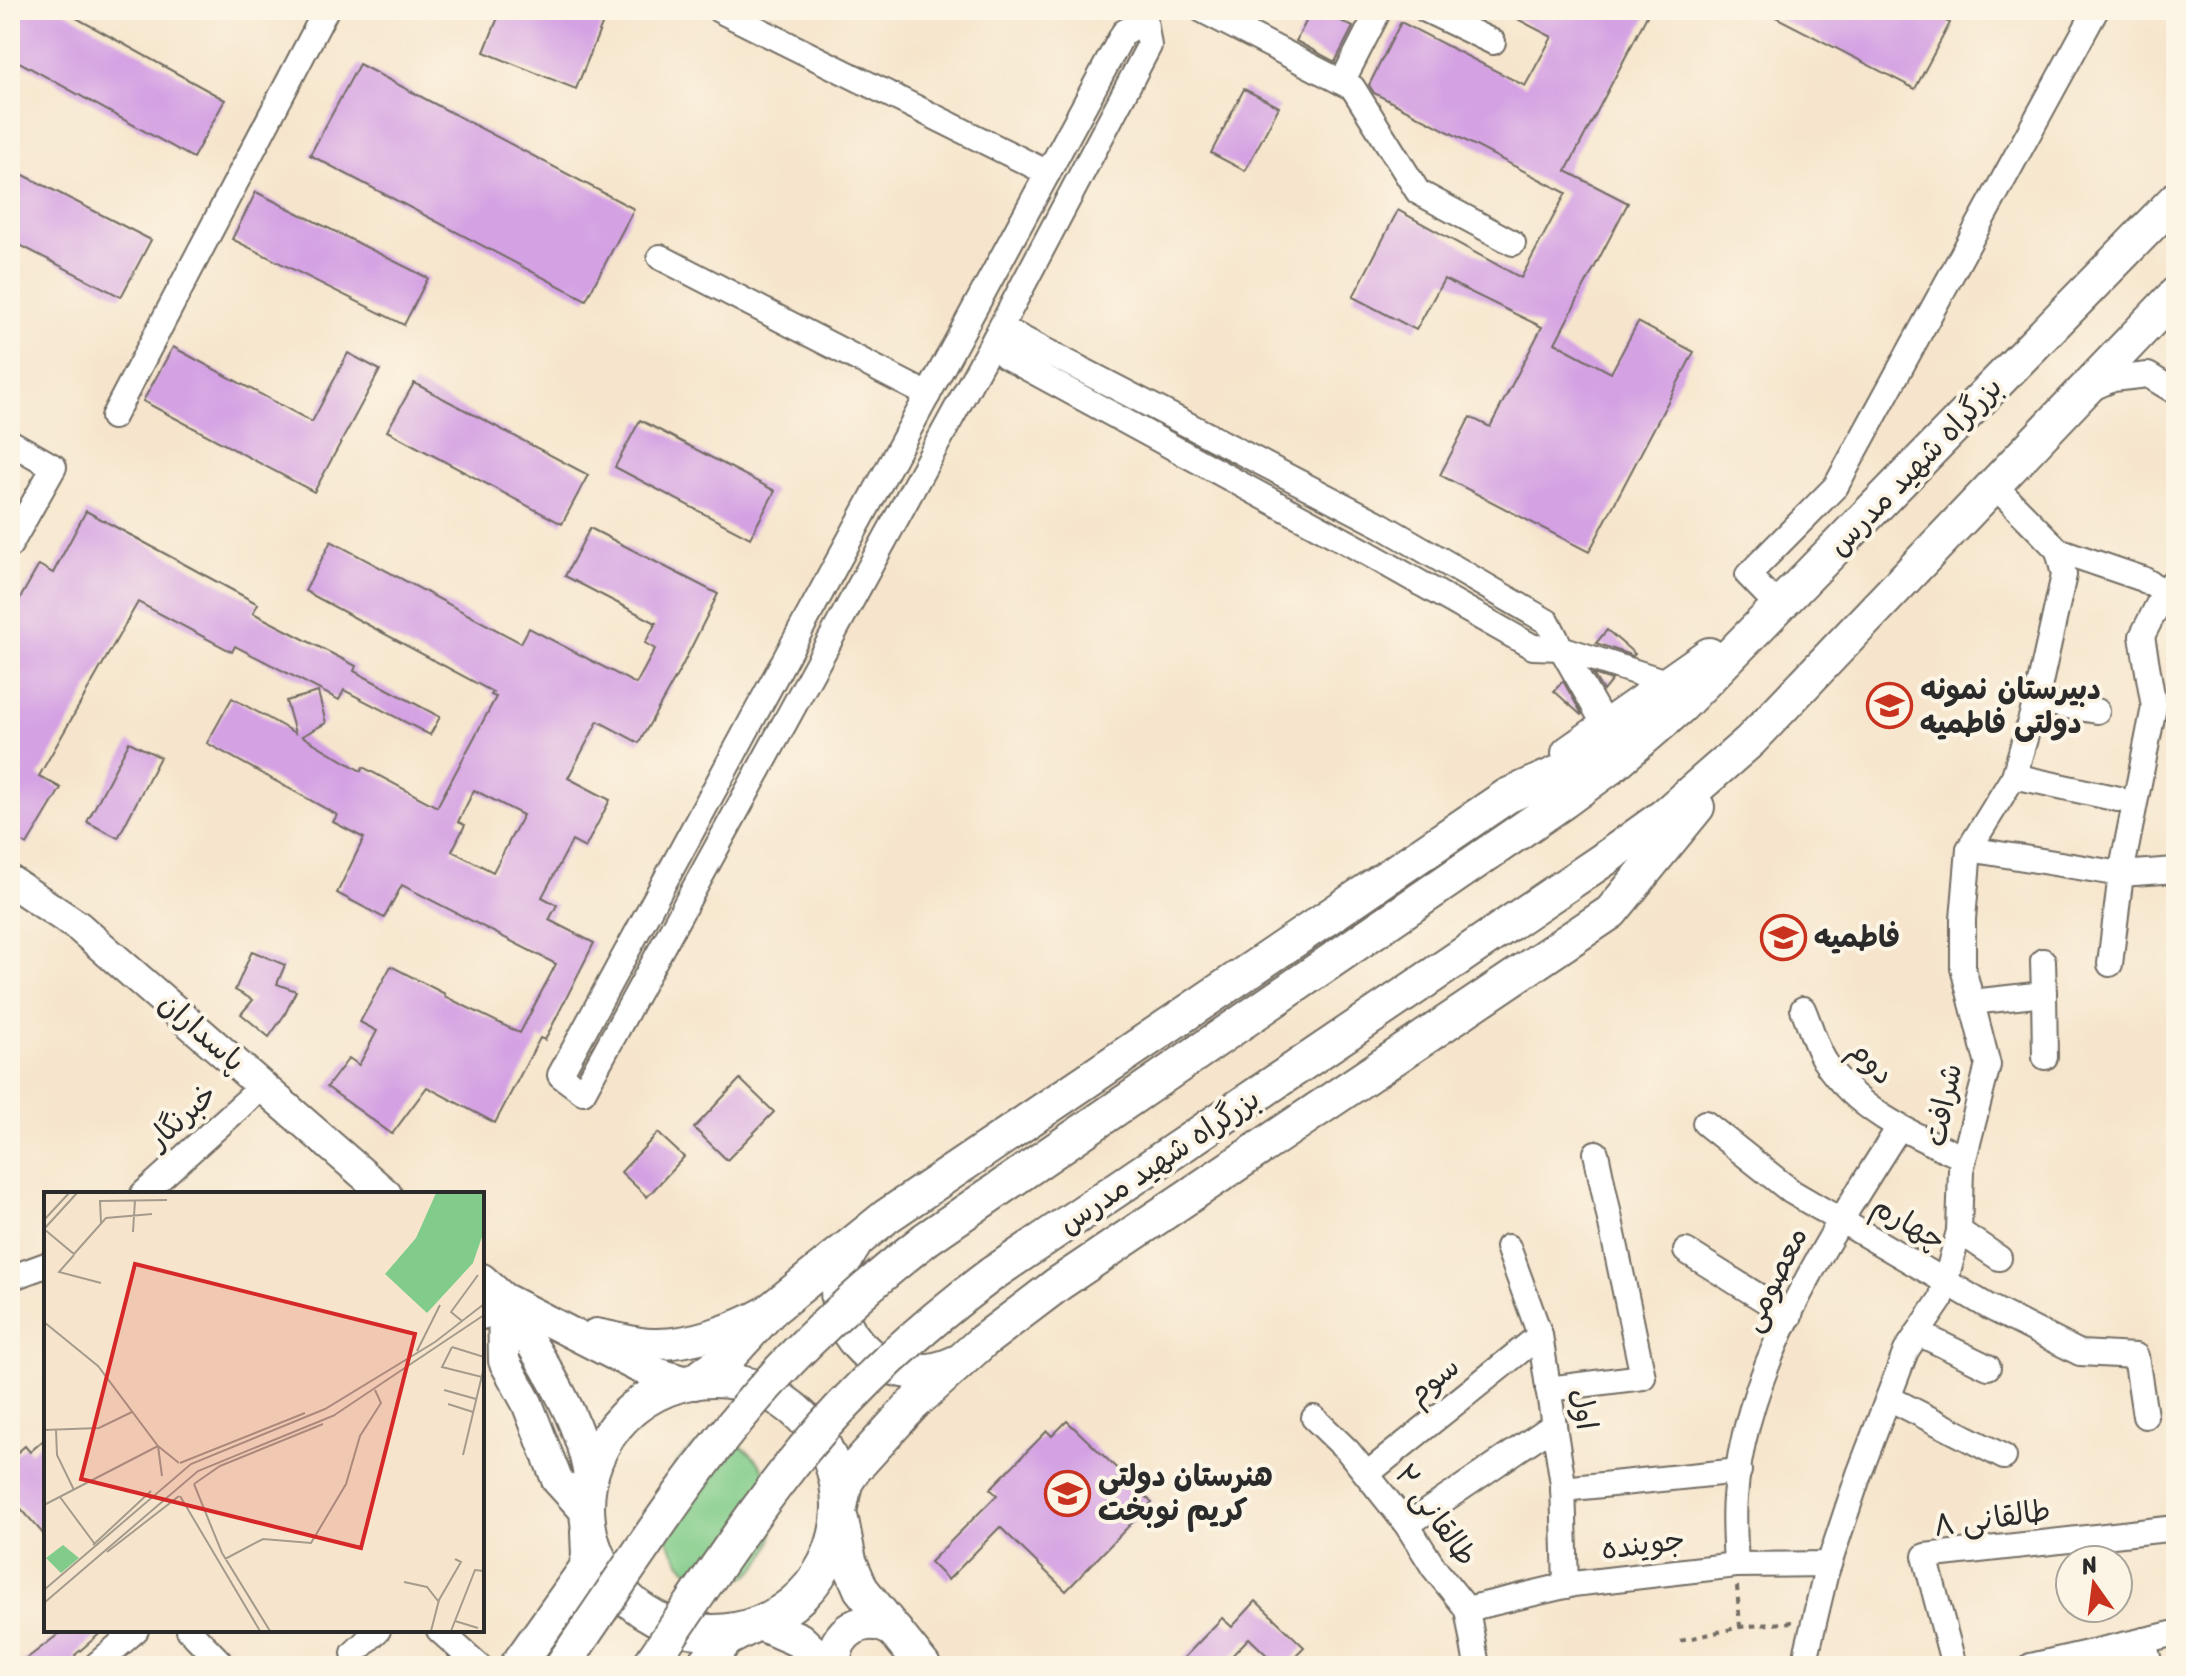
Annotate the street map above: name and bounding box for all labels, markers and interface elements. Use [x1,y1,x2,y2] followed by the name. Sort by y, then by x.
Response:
[1814,363,2016,569] street label: بزرگراه شهید مدرس
[1920,662,2101,750] place label: دبیرستان نمونه دولتی فاطمیه
[1865,682,1913,730] school or university icon: دبیرستان نمونه دولتی فاطمیه
[1814,910,1900,964] place label: فاطمیه
[1759,913,1807,961] school or university icon: فاطمیه
[146,978,258,1086] street label: پاسداران
[1836,1026,1908,1098] street label: دوم
[1908,1058,1978,1152] street label: شرافت
[132,1069,230,1164] street label: خبرنگار
[1046,1073,1272,1249] street label: بزرگراه شهید مدرس
[1861,1180,1957,1266] street label: چهارم
[44,1192,484,1632] inset map
[1725,1217,1823,1341] street label: معصومی
[1394,1341,1472,1419] street label: سوم
[1554,1384,1614,1434] street label: اول
[1098,1449,1273,1537] place label: هنرستان دولتی کریم نوبخت
[1380,1452,1492,1578] street label: طالقانی ۲
[1043,1469,1091,1517] school or university icon: هنرستان دولتی کریم نوبخت
[1930,1483,2054,1553] street label: طالقانی ۸
[1598,1512,1688,1576] street label: جوینده
[2054,1544,2134,1624] north arrow
[2076,1544,2102,1586] text: N

